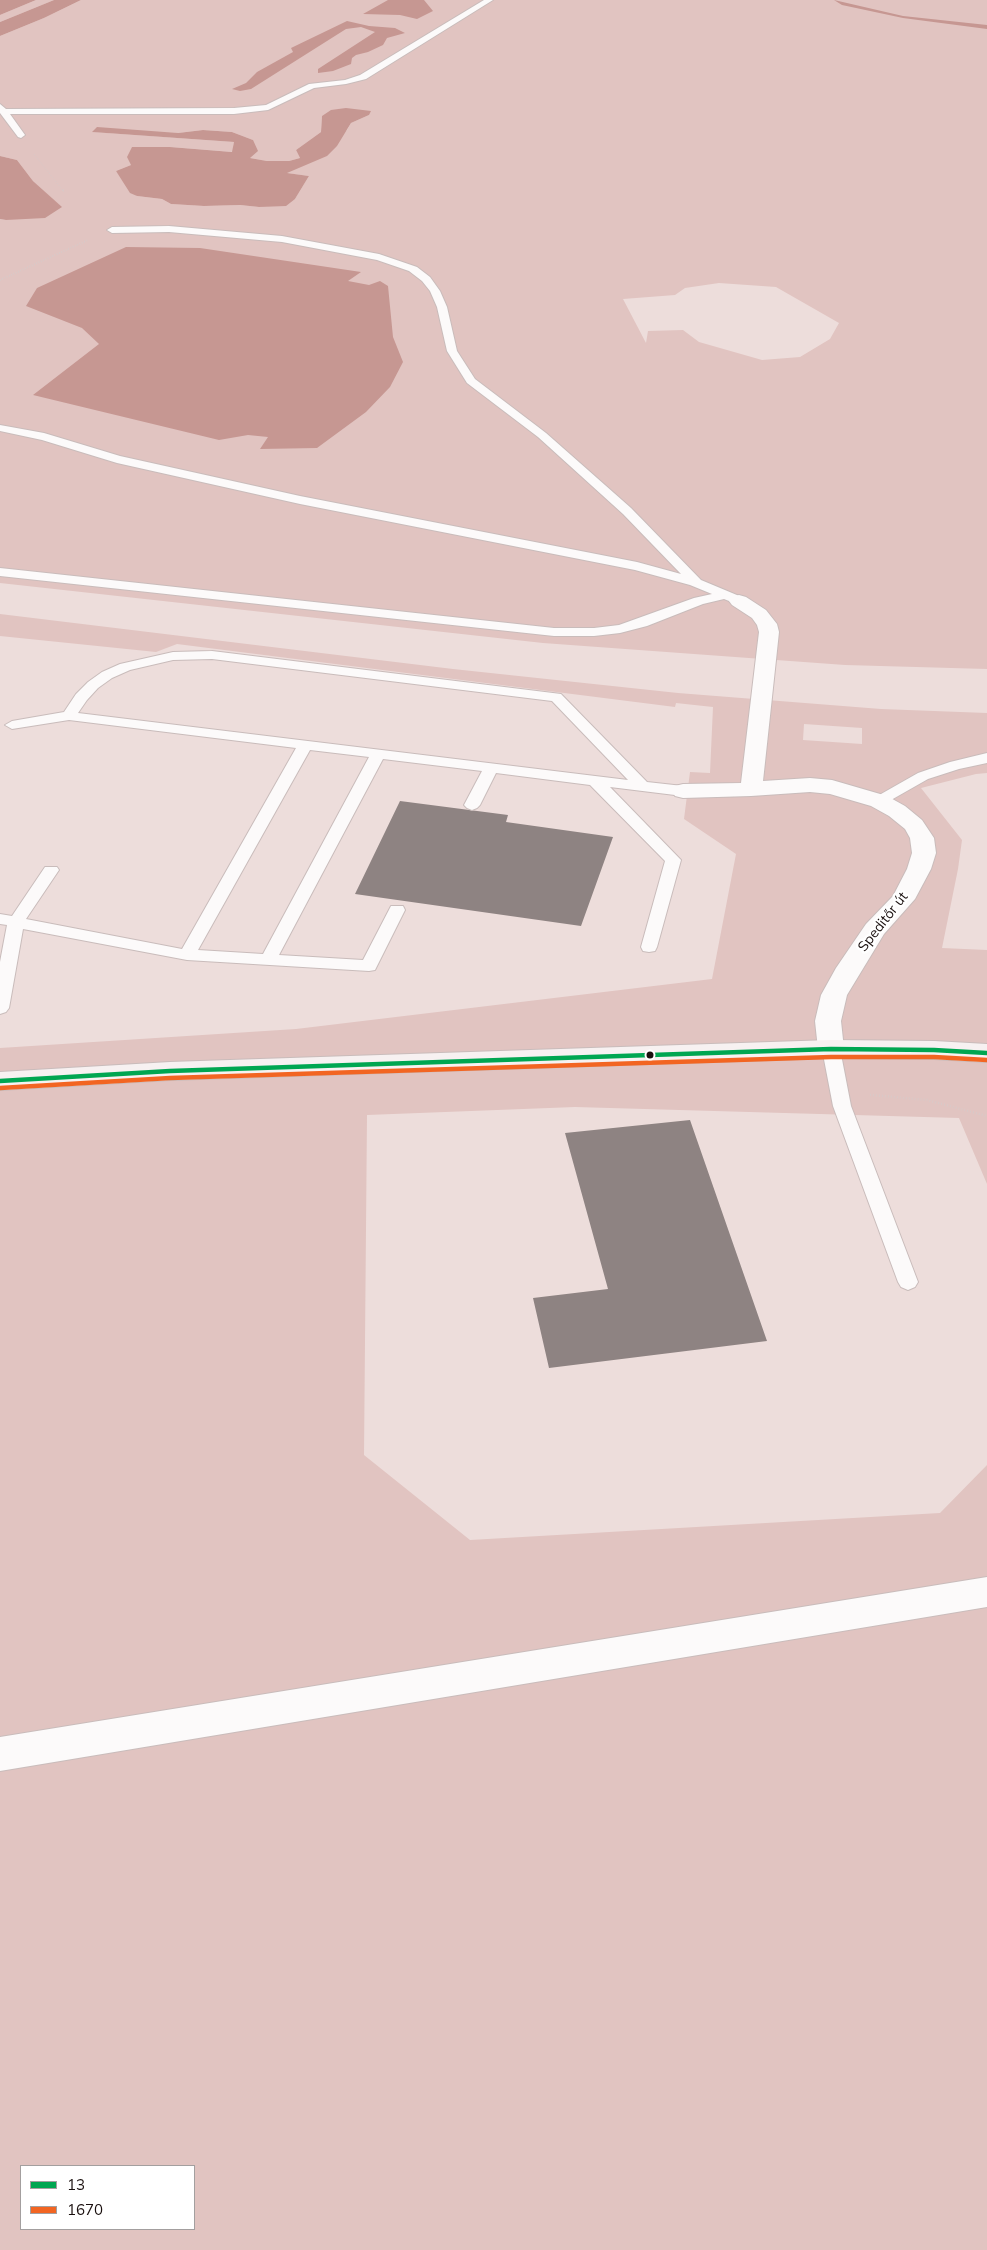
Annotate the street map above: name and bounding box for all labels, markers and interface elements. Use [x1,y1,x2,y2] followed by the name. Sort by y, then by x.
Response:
[855,889,911,955] street label: Speditőr út
[645,1050,655,1060] unlabelled marker
[20,2165,195,2230] legend
[67,2175,85,2194] text: 13
[67,2200,103,2219] text: 1670

